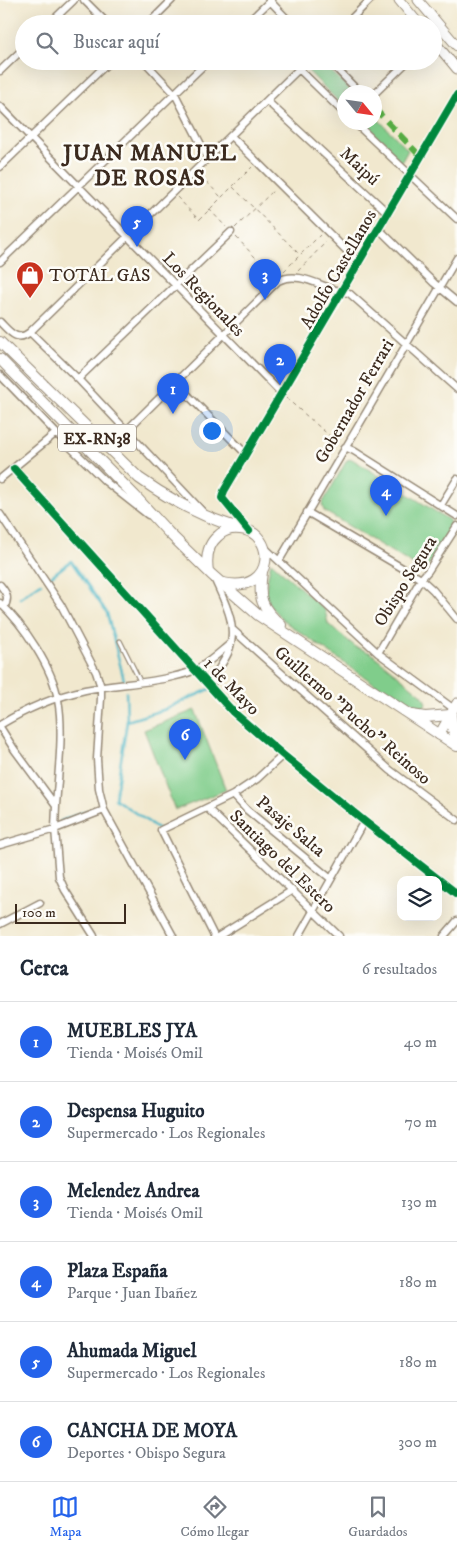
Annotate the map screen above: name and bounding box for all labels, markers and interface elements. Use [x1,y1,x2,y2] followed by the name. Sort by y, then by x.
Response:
[15,15,442,70] search box
[33,29,61,57] icon: search
[73,31,159,54] text: Buscar aquí
[337,85,382,130] north arrow
[60,140,237,192] district label: JUAN MANUEL DE ROSAS
[335,143,384,191] street label: Maipú
[121,206,153,247] pin: 5
[296,206,382,333] street label: Adolfo Castellanos
[158,248,249,342] street label: Los Regionales
[249,259,281,300] pin: 3
[15,260,45,299] shop icon: TOTAL GAS
[49,265,150,287] place label: TOTAL GAS
[310,336,399,467] street label: Gobernador Ferrari
[264,344,296,385] pin: 2
[157,373,189,414] pin: 1
[199,418,225,444] your location
[58,424,136,452] road number: EX-RN38
[370,475,402,516] pin: 4
[369,532,442,631] street label: Obispo Segura
[269,642,435,790] street label: Guillermo "Pucho" Reinoso
[198,653,264,720] street label: 1 de Mayo
[169,719,201,760] pin: 6
[251,792,330,862] street label: Pasaje Salta
[225,806,340,918] street label: Santiago del Estero
[397,876,442,921] map controls
[397,876,442,921] button: layers
[15,901,126,924] scale bar
[22,904,56,922] text: 100 m
[20,956,68,982] text: Cerca
[362,959,437,979] text: 6 resultados
[67,1020,197,1043] text: MUEBLES JYA
[33,1032,39,1052] text: 1
[404,1032,437,1052] text: 40 m
[67,1043,203,1063] text: Tienda · Moisés Omil
[67,1100,205,1123] text: Despensa Huguito
[32,1112,40,1132] text: 2
[405,1112,437,1132] text: 70 m
[67,1123,265,1143] text: Supermercado · Los Regionales
[67,1180,199,1203] text: Melendez Andrea
[33,1192,39,1212] text: 3
[401,1192,437,1212] text: 130 m
[67,1203,203,1223] text: Tienda · Moisés Omil
[67,1260,168,1283] text: Plaza España
[31,1272,41,1292] text: 4
[399,1272,437,1292] text: 180 m
[67,1283,197,1303] text: Parque · Juan Ibañez
[67,1340,196,1363] text: Ahumada Miguel
[32,1352,40,1372] text: 5
[399,1352,437,1372] text: 180 m
[67,1363,265,1383] text: Supermercado · Los Regionales
[67,1420,237,1443] text: CANCHA DE MOYA
[32,1432,40,1452] text: 6
[398,1432,437,1452] text: 300 m
[67,1443,226,1463] text: Deportes · Obispo Segura
[50,1493,81,1541] tab: Mapa
[181,1493,249,1541] tab: Cómo llegar
[348,1493,407,1541] tab: Guardados

